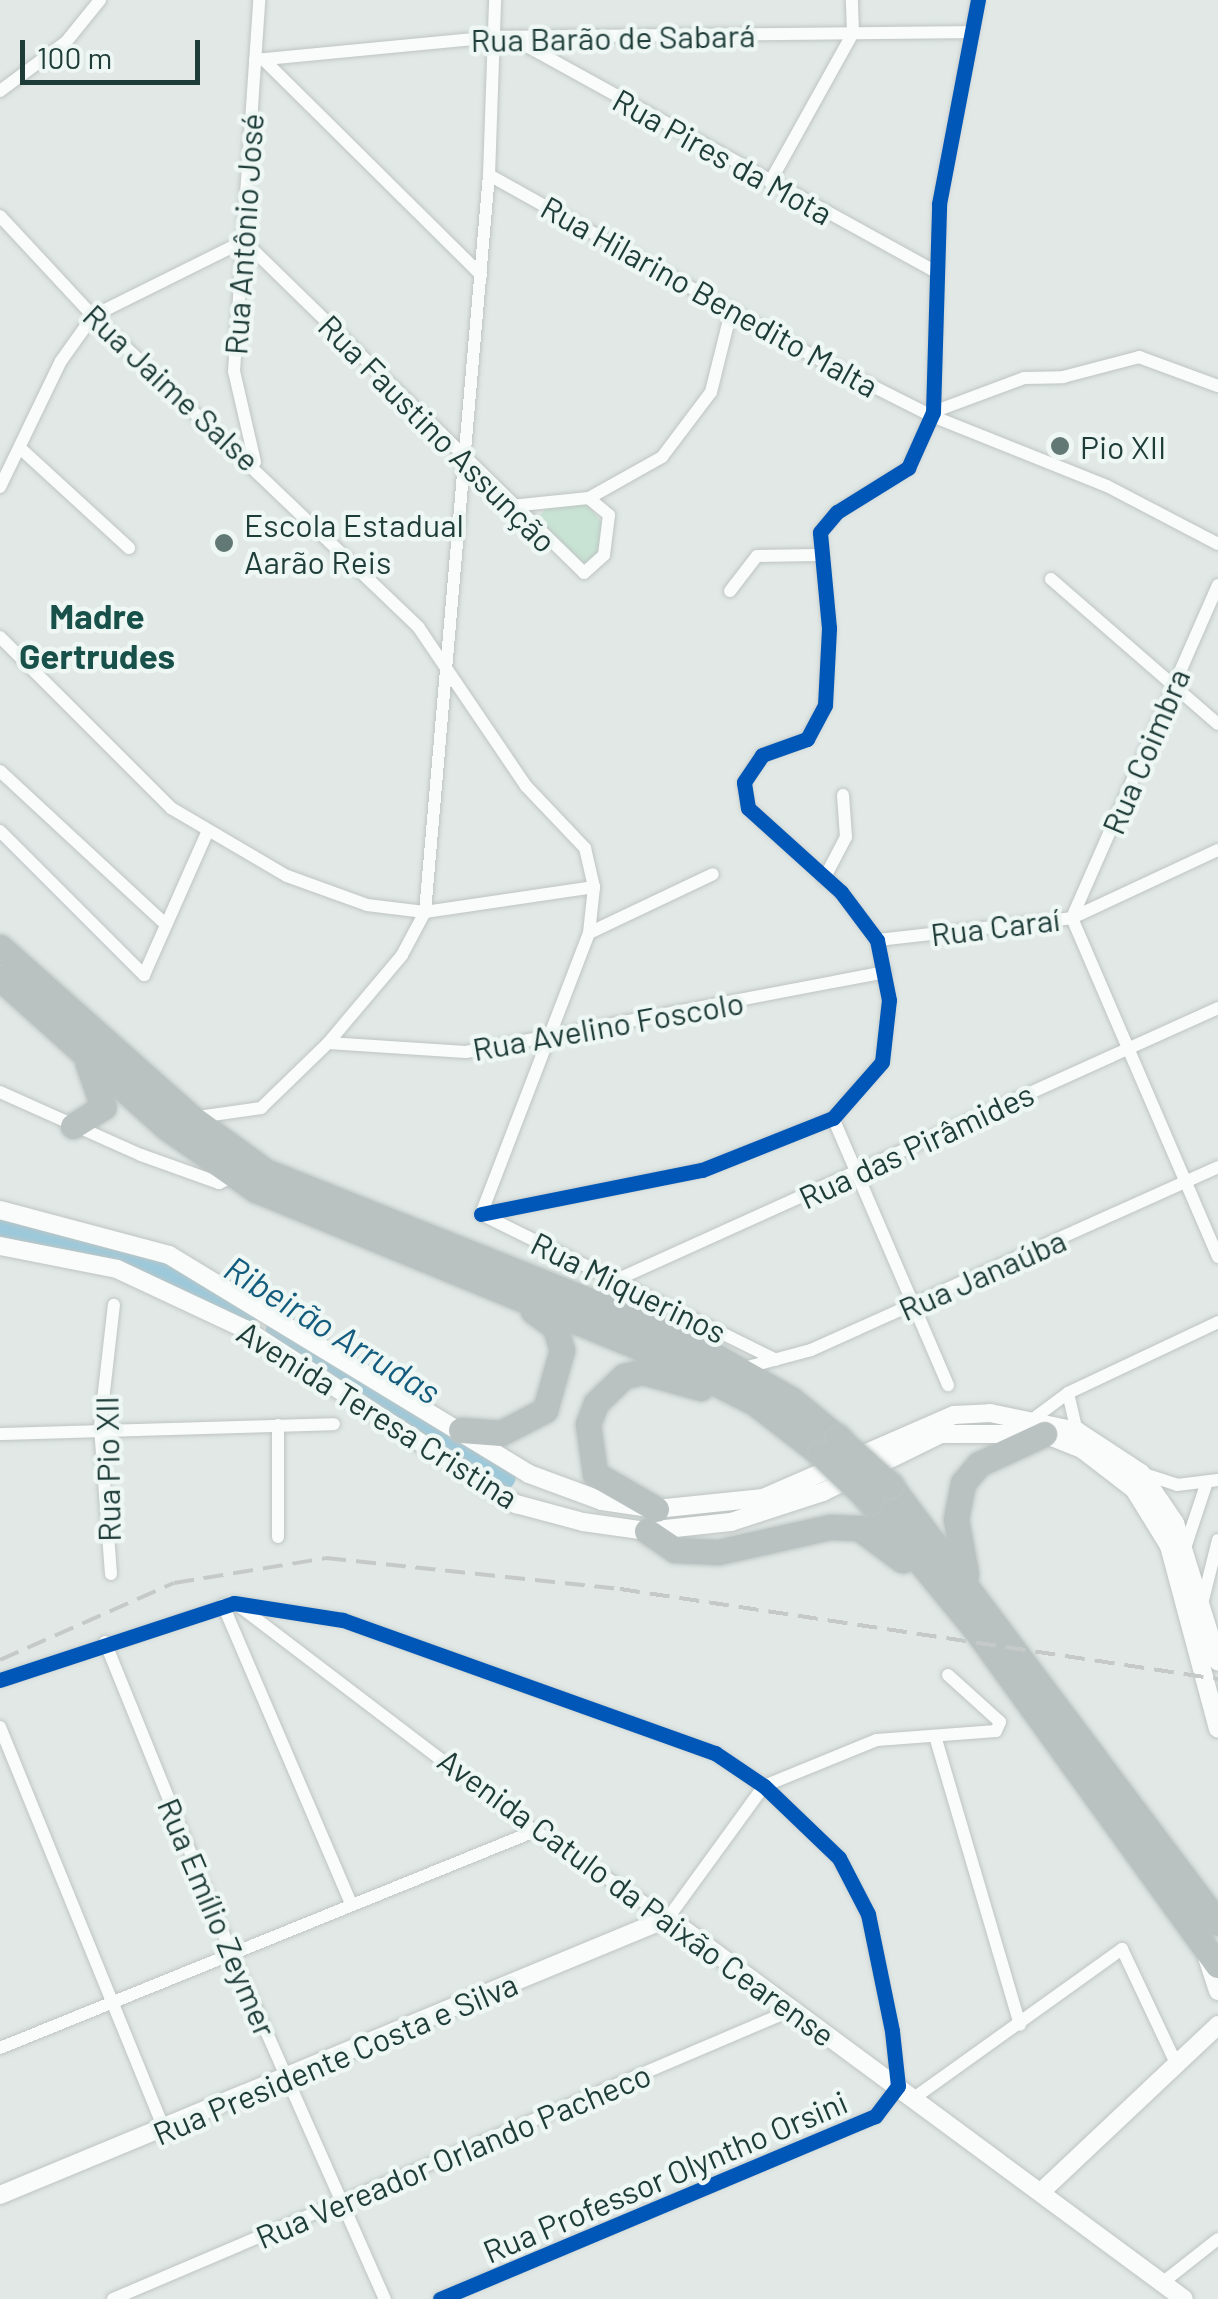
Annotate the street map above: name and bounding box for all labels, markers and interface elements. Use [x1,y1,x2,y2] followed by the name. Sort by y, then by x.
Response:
[470,15,756,59] street label: Rua Barão de Sabará
[25,20,205,82] scale bar
[37,39,112,75] text: 100 m
[607,80,839,232] street label: Rua Pires da Mota
[215,112,271,356] street label: Rua Antônio José
[535,187,885,405] street label: Rua Hilarino Benedito Malta
[76,296,268,478] street label: Rua Jaime Salse
[311,306,565,560] street label: Rua Faustino Assunção
[1080,427,1166,465] place label: Pio XII
[1049,435,1071,457] marker: Pio XII
[244,506,464,581] place label: Escola Estadual Aarão Reis
[213,532,235,554] marker: Escola Estadual Aarão Reis
[19,594,175,676] district label: Madre Gertrudes
[1093,662,1197,840] street label: Rua Coimbra
[928,899,1062,953] street label: Rua Caraí
[469,982,747,1068] street label: Rua Avelino Foscolo
[793,1074,1039,1216] street label: Rua das Pirâmides
[892,1220,1072,1328] street label: Rua Janaúba
[525,1223,733,1351] street label: Rua Miquerinos
[218,1246,448,1412] water label: Ribeirão Arrudas
[231,1312,525,1516] street label: Avenida Teresa Cristina
[87,1396,127,1542] street label: Rua Pio XII
[431,1740,843,2054] street label: Avenida Catulo da Paixão Cearense
[150,1792,286,2042] street label: Rua Emílio Zeymer
[147,1964,523,2152] street label: Rua Presidente Costa e Silva
[250,2054,656,2256] street label: Rua Vereador Orlando Pacheco
[477,2082,853,2270] street label: Rua Professor Olyntho Orsini

